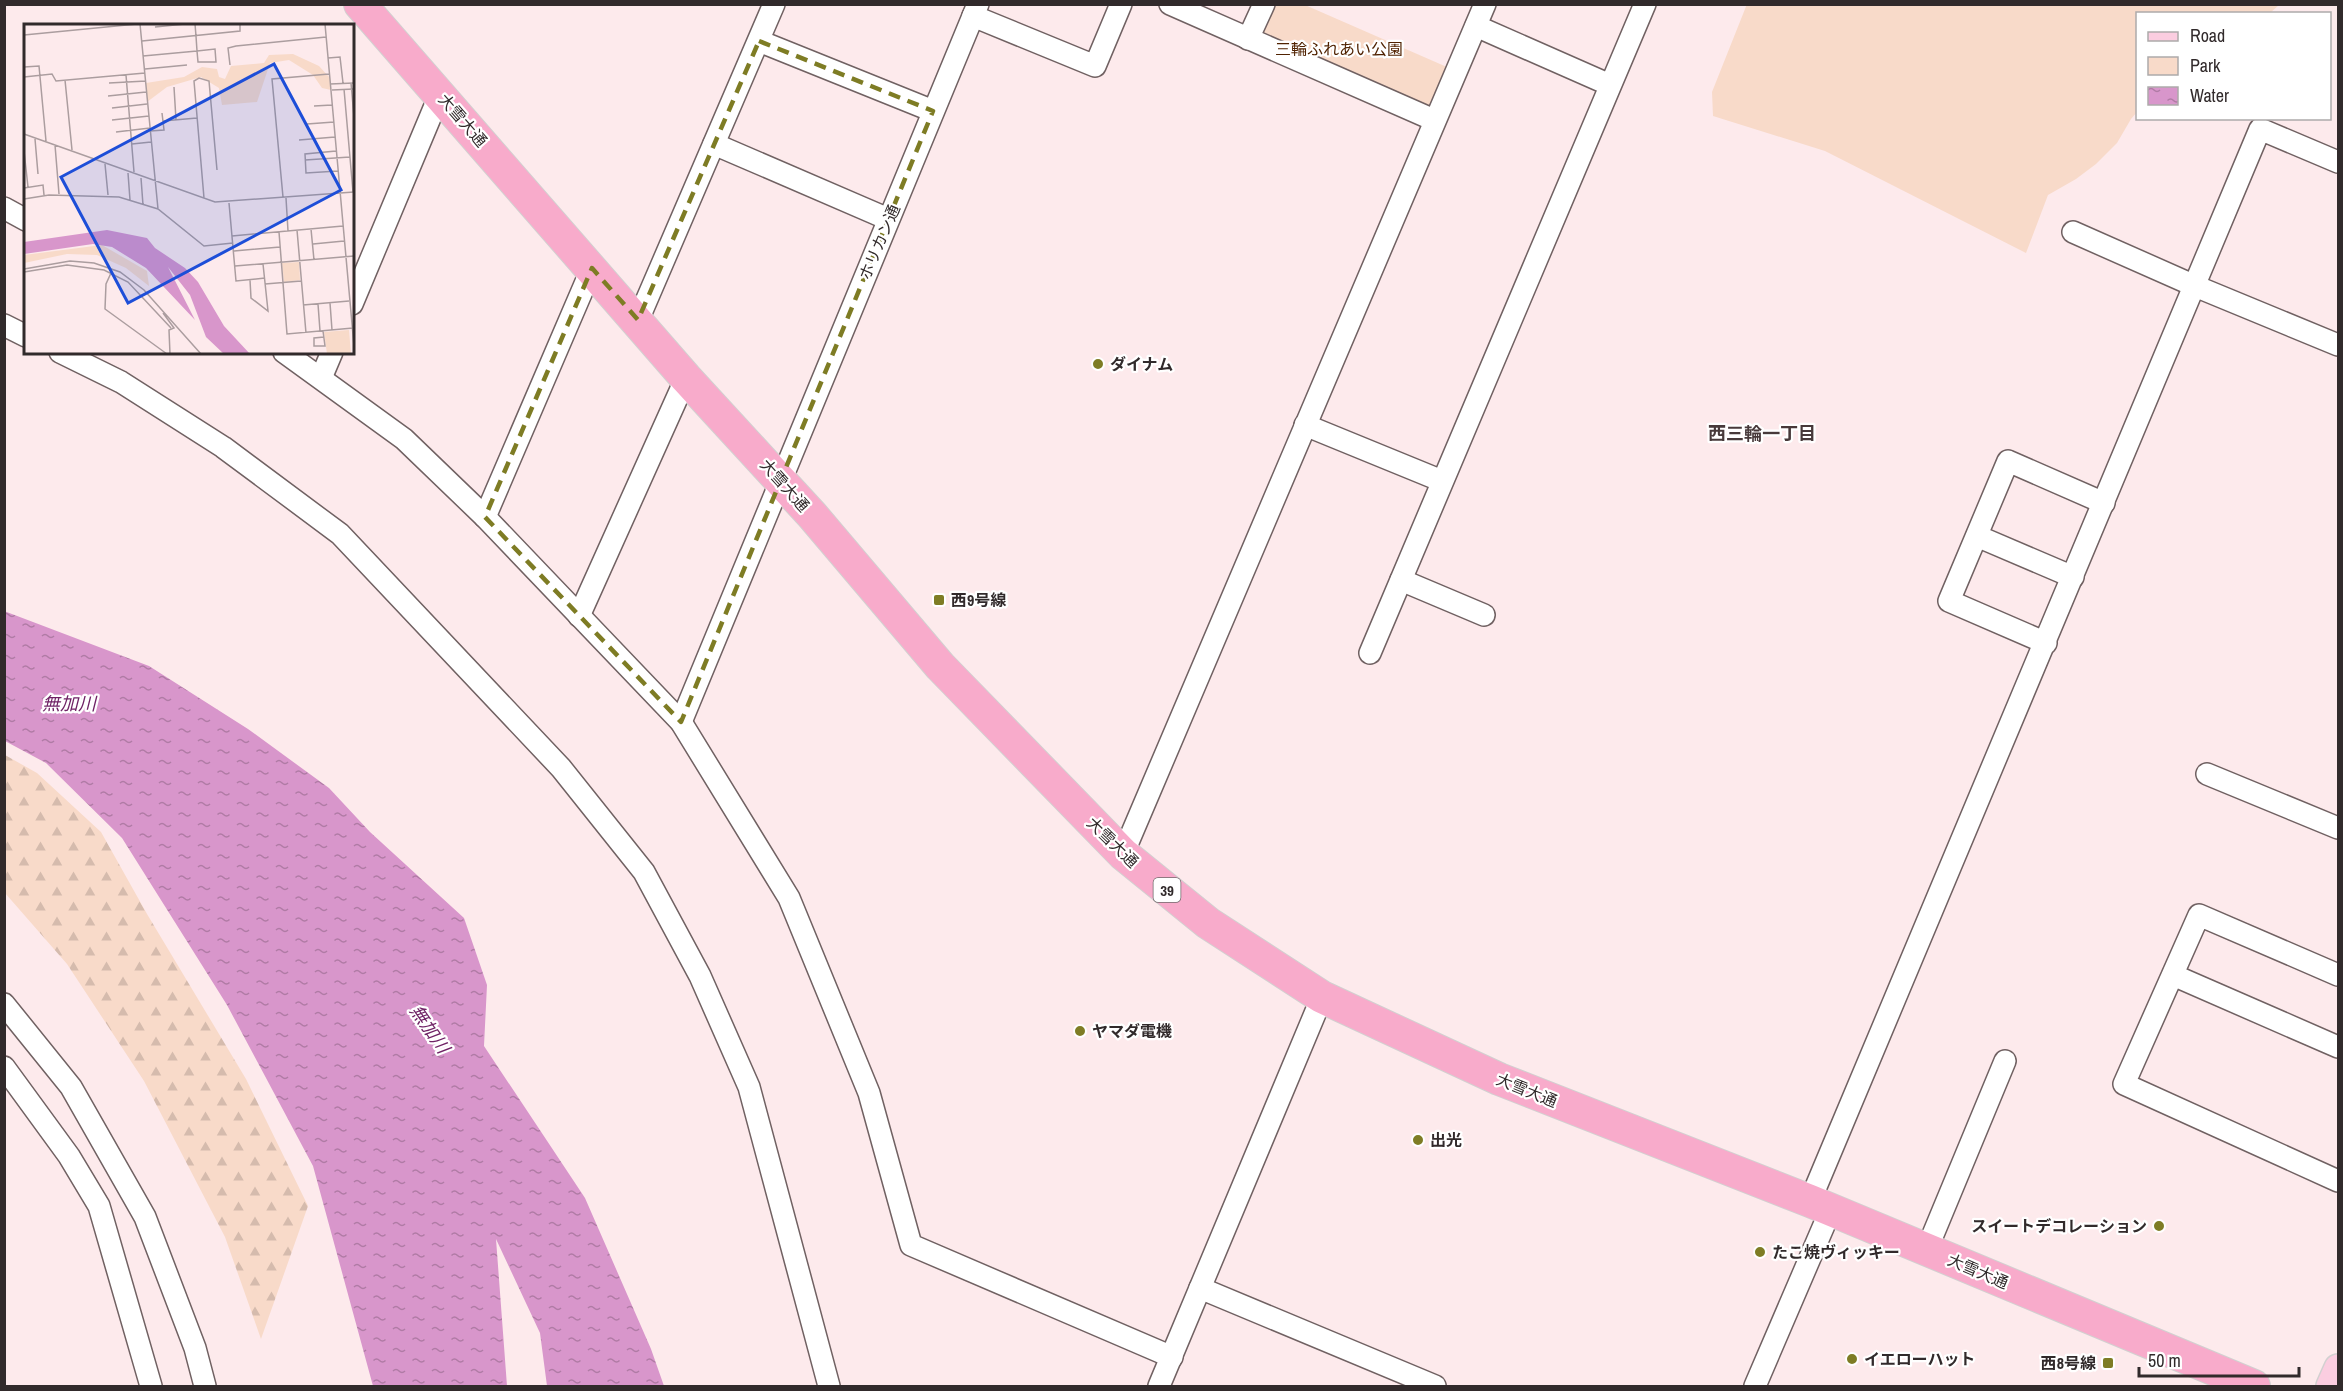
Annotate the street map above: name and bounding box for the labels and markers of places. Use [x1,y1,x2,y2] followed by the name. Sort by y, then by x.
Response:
[1110,353,1173,375] place label: ダイナム
[1091,357,1105,371] marker: ダイナム
[951,589,1006,611] place label: 西9号線
[932,593,946,607] marker: 西9号線
[1092,1020,1172,1042] place label: ヤマダ電機
[1073,1024,1087,1038] marker: ヤマダ電機
[1430,1129,1462,1151] place label: 出光
[1411,1133,1425,1147] marker: 出光
[1971,1215,2147,1237] place label: スイートデコレーション
[2152,1219,2166,1233] marker: スイートデコレーション
[1772,1241,1900,1263] place label: たこ焼ヴィッキー
[1753,1245,1767,1259] marker: たこ焼ヴィッキー
[1864,1348,1976,1370] place label: イエローハット
[1845,1352,1859,1366] marker: イエローハット
[2041,1352,2096,1374] place label: 西8号線
[2101,1356,2115,1370] marker: 西8号線

